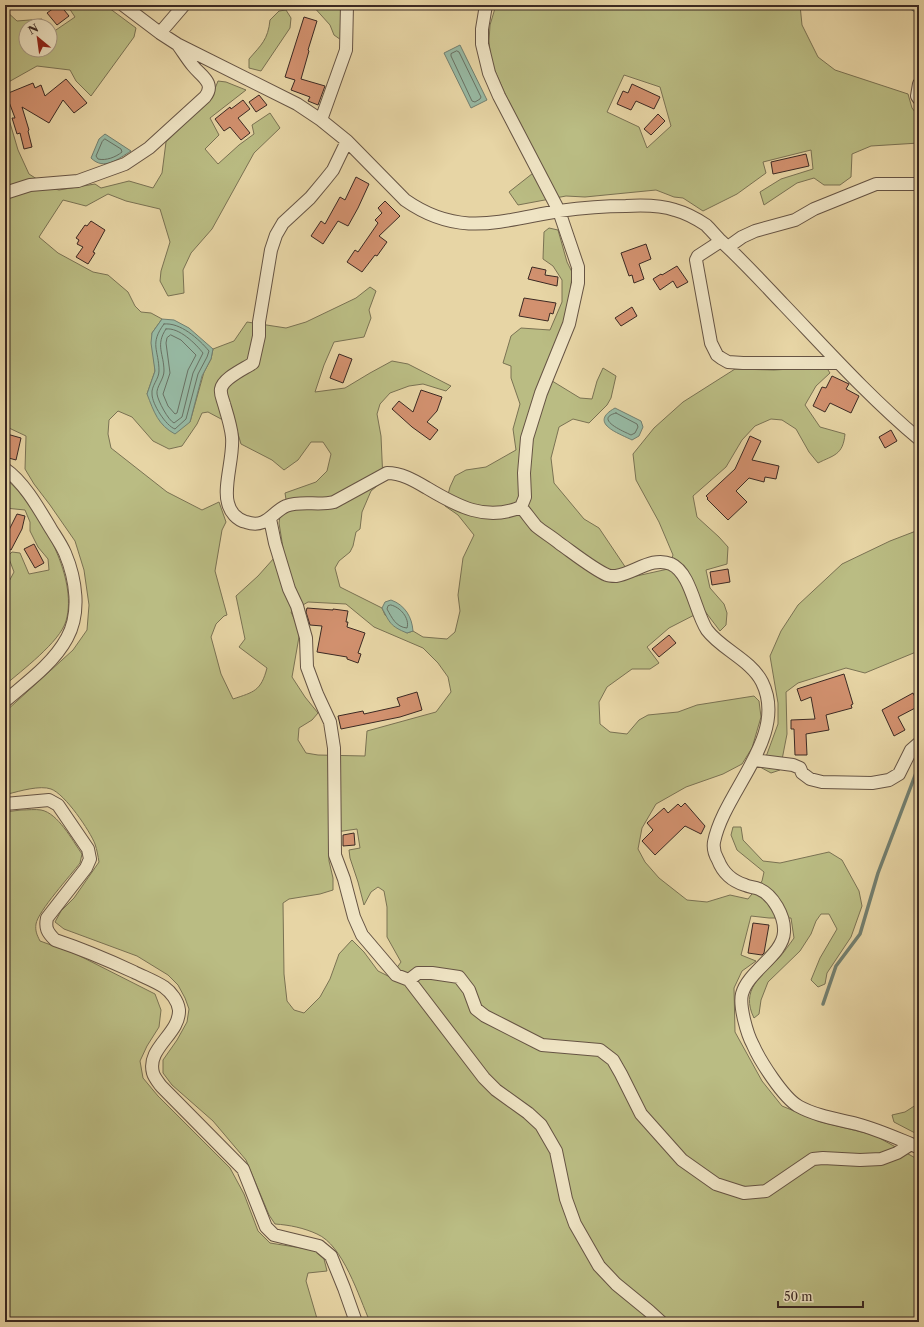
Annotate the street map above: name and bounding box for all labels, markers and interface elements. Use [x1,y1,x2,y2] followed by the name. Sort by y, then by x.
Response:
[18,18,58,58] north arrow
[26,21,41,38] text: N
[778,1283,863,1309] scale bar
[784,1289,813,1304] text: 50 m

